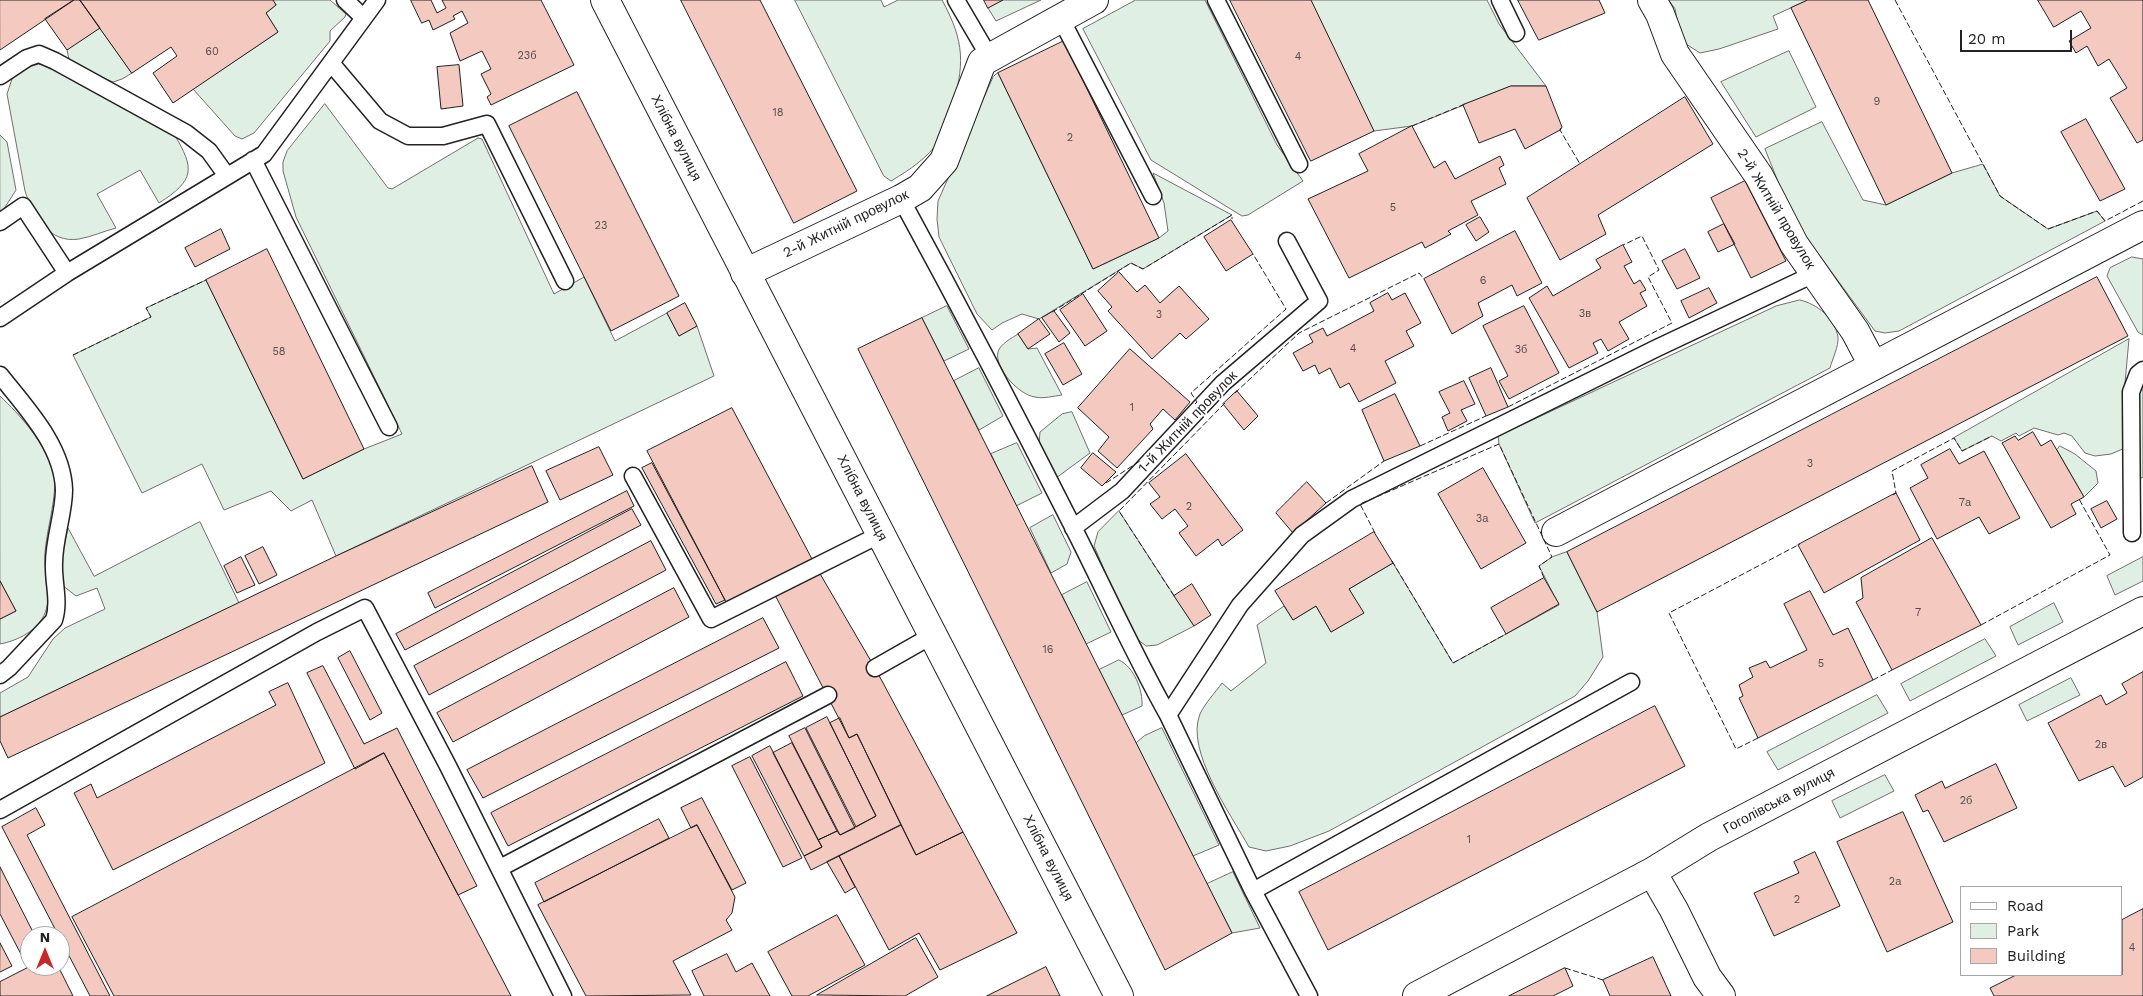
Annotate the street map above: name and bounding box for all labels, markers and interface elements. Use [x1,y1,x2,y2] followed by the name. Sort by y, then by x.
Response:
[1963,20,2076,52] scale bar
[1968,30,2006,48] text: 20 m
[205,45,219,59] house number: 60
[517,49,537,63] house number: 23б
[1295,50,1301,64] house number: 4
[647,92,705,184] street label: Хлібна вулиця
[1874,95,1880,109] house number: 9
[772,106,784,120] house number: 18
[1067,131,1073,145] house number: 2
[1733,146,1819,272] street label: 2-й Житній провулок
[781,186,911,262] street label: 2-й Житній провулок
[1390,201,1396,215] house number: 5
[595,219,607,233] house number: 23
[1480,274,1486,288] house number: 6
[1579,307,1591,321] house number: 3в
[1156,308,1162,322] house number: 3
[1350,342,1356,356] house number: 4
[1515,343,1527,357] house number: 3б
[272,345,286,359] house number: 58
[1135,368,1241,476] street label: 1-й Житній провулок
[1130,401,1134,415] house number: 1
[833,452,891,544] street label: Хлібна вулиця
[1807,457,1813,471] house number: 3
[1959,496,1971,510] house number: 7а
[1186,500,1192,514] house number: 2
[1476,512,1488,526] house number: 3а
[1915,606,1921,620] house number: 7
[1043,643,1053,657] house number: 16
[1818,657,1824,671] house number: 5
[2095,738,2107,752] house number: 2в
[1720,764,1838,838] street label: Гоголівська вулиця
[1960,794,1972,808] house number: 2б
[1019,812,1077,904] street label: Хлібна вулиця
[1467,833,1471,847] house number: 1
[1889,875,1901,889] house number: 2а
[1960,886,2123,976] legend
[1794,893,1800,907] house number: 2
[2007,897,2044,915] text: Road
[2007,922,2039,940] text: Park
[20,926,70,976] north arrow
[40,929,50,945] text: N
[2129,941,2135,955] house number: 4
[2007,947,2065,965] text: Building

